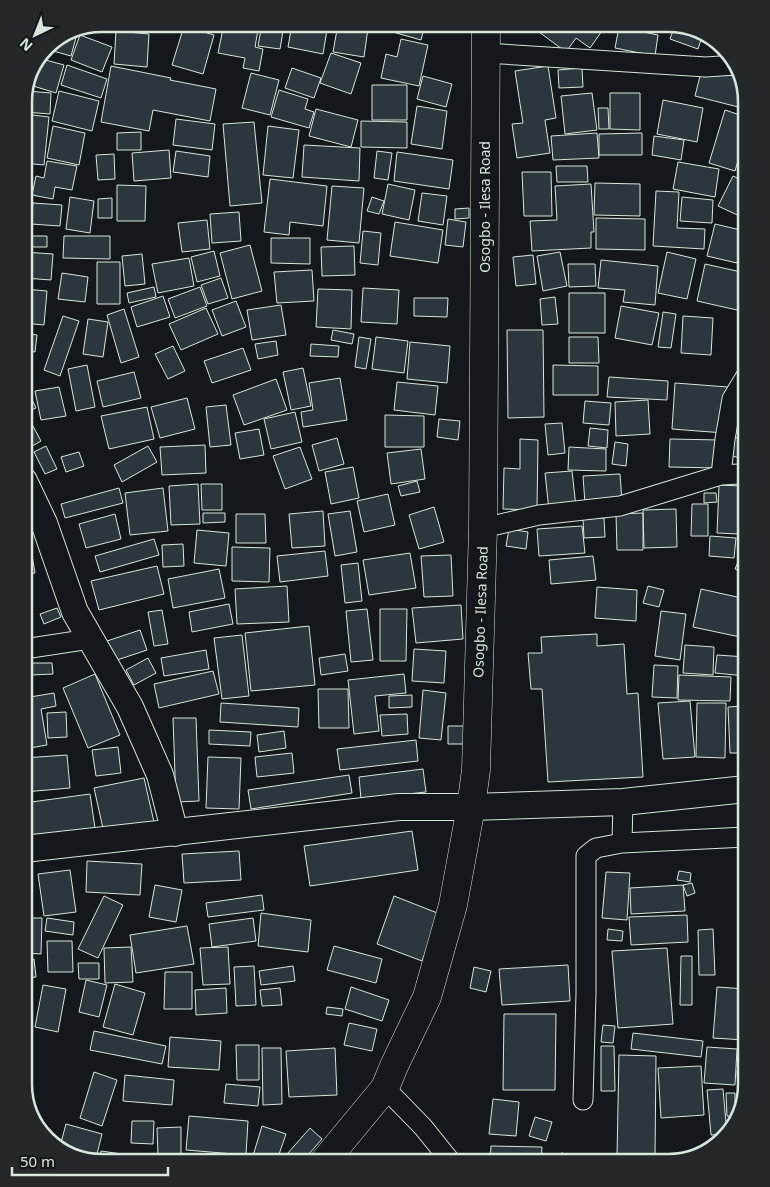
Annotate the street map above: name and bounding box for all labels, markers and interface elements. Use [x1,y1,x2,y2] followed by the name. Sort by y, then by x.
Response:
[10,10,60,60] north arrow
[15,34,36,56] text: N
[475,141,494,273] street label: Osogbo - Ilesa Road
[468,546,492,678] street label: Osogbo - Ilesa Road
[12,1144,169,1176] scale bar
[20,1151,55,1171] text: 50 m

